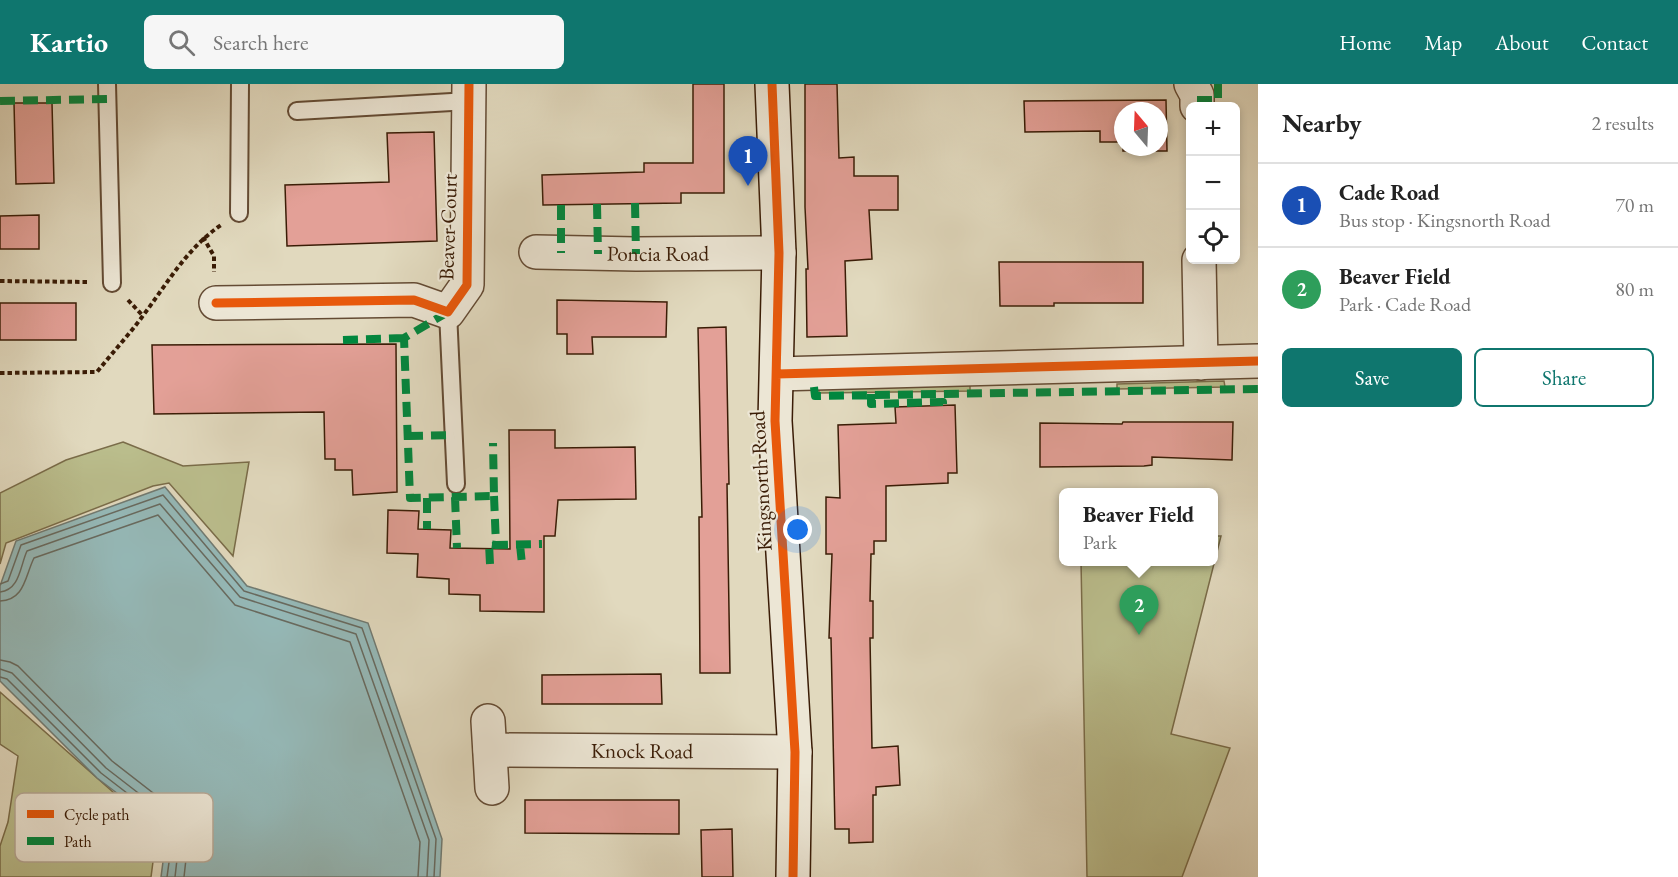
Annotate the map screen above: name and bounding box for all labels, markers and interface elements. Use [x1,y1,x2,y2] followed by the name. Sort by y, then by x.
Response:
[144,15,564,69] search box
[30,24,108,60] text: Kartio
[165,26,198,59] icon: search
[213,28,309,57] text: Search here
[1339,29,1391,56] text: Home
[1424,29,1462,56] text: Map
[1495,29,1548,56] text: About
[1581,29,1648,56] text: Contact
[1114,102,1168,156] north arrow
[1186,102,1240,264] map controls
[1186,102,1240,156] button: +
[1282,106,1362,140] text: Nearby
[1591,110,1654,136] text: 2 results
[728,136,768,186] pin: 1
[1186,156,1240,210] button: −
[432,173,463,281] street label: Beaver Court
[1339,178,1440,207] text: Cade Road
[1296,192,1307,218] text: 1
[1615,192,1654,218] text: 70 m
[1339,207,1551,233] text: Bus stop · Kingsnorth Road
[1186,210,1240,264] button: locate
[607,239,710,267] street label: Poncia Road
[1339,262,1451,291] text: Beaver Field
[1296,276,1307,302] text: 2
[1615,276,1654,302] text: 80 m
[1339,291,1471,317] text: Park · Cade Road
[1282,348,1462,407] button: Save
[1474,348,1654,407] button: Share
[743,410,778,552] street label: Kingsnorth Road
[1059,488,1218,566] popup
[1083,500,1194,529] text: Beaver Field
[783,515,812,544] your location
[1083,529,1117,555] text: Park
[1120,586,1158,635] pin: 2
[591,737,694,764] street label: Knock Road
[15,793,213,862] legend
[64,804,129,825] text: Cycle path
[64,831,92,852] text: Path

